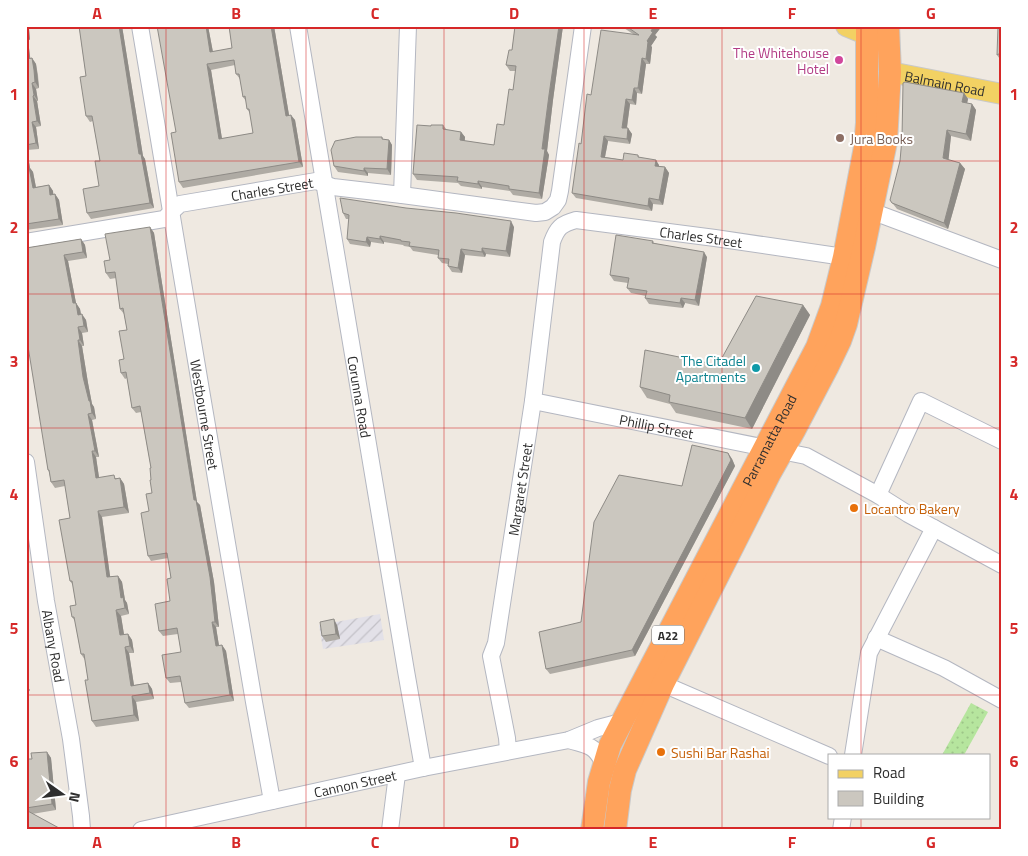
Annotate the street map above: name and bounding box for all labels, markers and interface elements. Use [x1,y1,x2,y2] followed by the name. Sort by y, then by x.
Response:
[92,1,102,25] text: A
[231,1,241,25] text: B
[371,1,380,25] text: C
[509,1,519,25] text: D
[649,1,658,25] text: E
[788,1,797,25] text: F
[926,1,936,25] text: G
[733,42,829,79] place label: The Whitehouse Hotel
[833,54,845,66] marker: The Whitehouse Hotel
[903,65,987,101] street label: Balmain Road
[10,82,18,106] text: 1
[1010,82,1018,106] text: 1
[850,128,913,149] place label: Jura Books
[834,132,846,144] marker: Jura Books
[229,171,315,206] street label: Charles Street
[10,215,18,239] text: 2
[1010,215,1018,239] text: 2
[658,220,744,252] street label: Charles Street
[10,349,18,373] text: 3
[1010,349,1018,373] text: 3
[676,350,746,387] place label: The Citadel Apartments
[343,354,377,439] street label: Corunna Road
[186,358,225,471] street label: Westbourne Street
[750,362,762,374] marker: The Citadel Apartments
[736,390,801,490] street label: Parramatta Road
[618,408,695,444] street label: Phillip Street
[502,441,537,537] street label: Margaret Street
[10,482,19,506] text: 4
[1010,482,1019,506] text: 4
[864,498,960,519] place label: Locantro Bakery
[848,502,860,514] marker: Locantro Bakery
[37,608,71,684] street label: Albany Road
[10,616,19,640] text: 5
[1010,616,1019,640] text: 5
[652,626,684,644] road number: A22
[671,742,770,763] place label: Sushi Bar Rashai
[655,746,667,758] marker: Sushi Bar Rashai
[10,749,19,773] text: 6
[1010,749,1019,773] text: 6
[828,754,990,818] legend
[873,761,905,784] text: Road
[312,764,398,802] street label: Cannon Street
[38,768,88,818] north arrow
[873,787,924,810] text: Building
[64,790,86,805] text: N
[92,830,102,854] text: A
[231,830,241,854] text: B
[371,830,380,854] text: C
[509,830,519,854] text: D
[649,830,658,854] text: E
[788,830,797,854] text: F
[926,830,936,854] text: G

